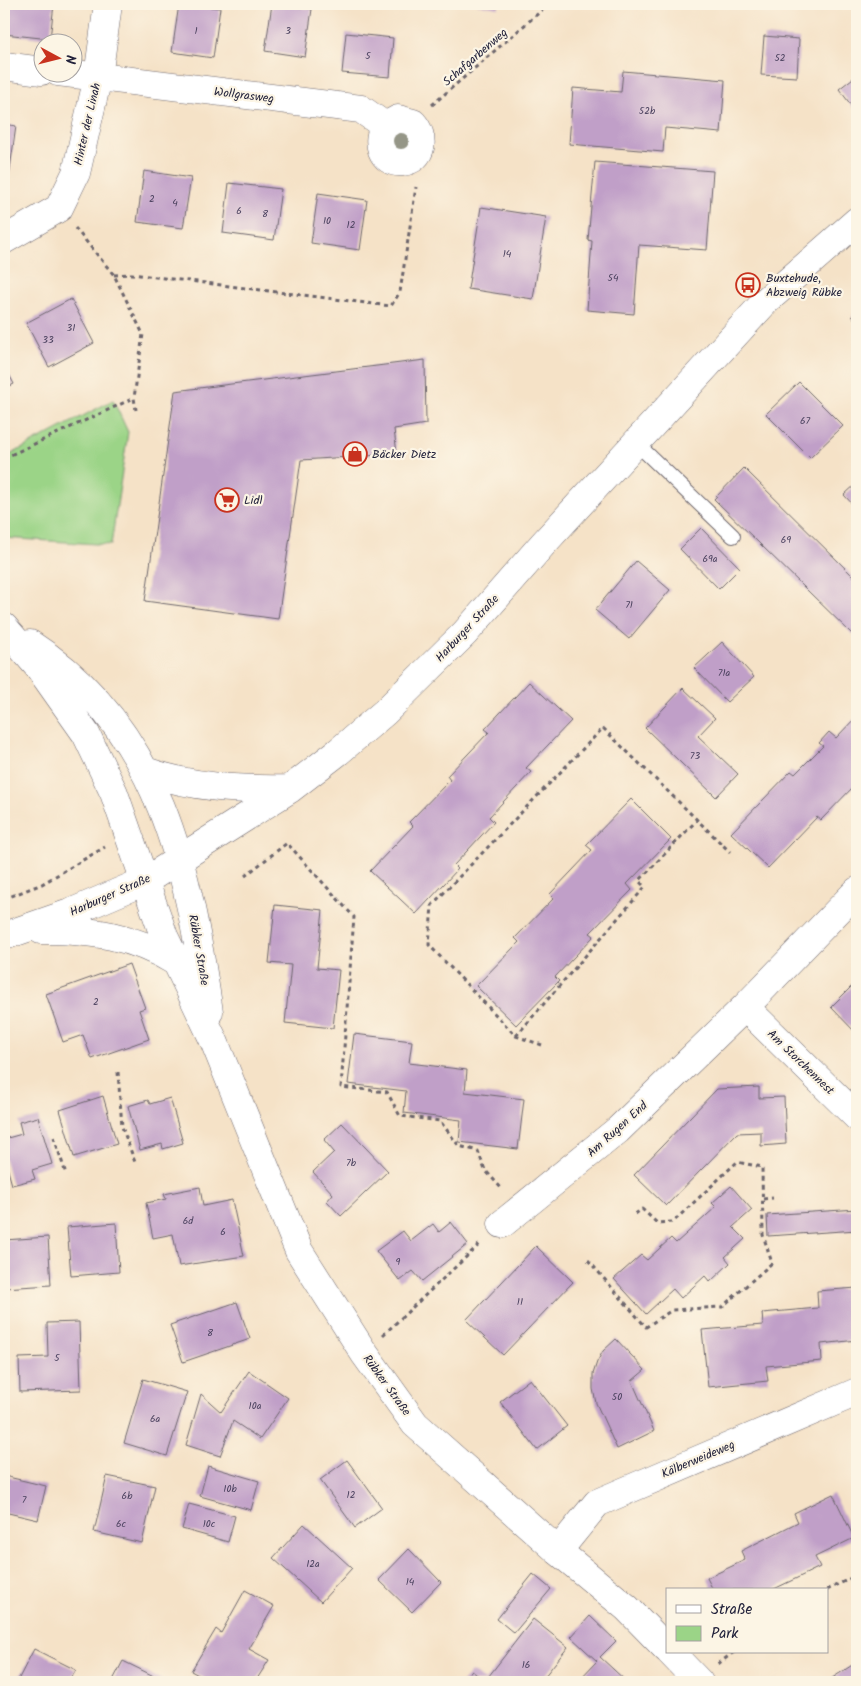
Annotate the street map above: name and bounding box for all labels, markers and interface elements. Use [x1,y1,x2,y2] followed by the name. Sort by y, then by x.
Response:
[194,23,198,39] house number: 1
[285,23,291,39] house number: 3
[439,23,512,91] street label: Schafgarbenweg
[32,32,82,82] north arrow
[365,48,371,64] house number: 5
[774,50,786,66] house number: 52
[58,54,81,65] text: N
[69,81,106,167] street label: Hinter der Linah
[213,82,275,109] street label: Wollgrasweg
[639,103,656,119] house number: 52b
[149,191,155,207] house number: 2
[172,195,178,211] house number: 4
[236,203,242,219] house number: 6
[262,206,269,222] house number: 8
[323,213,331,229] house number: 10
[347,217,356,233] house number: 12
[503,246,512,262] house number: 14
[766,269,842,302] place label: Buxtehude, Abzweig Rübke
[608,270,619,286] house number: 54
[735,272,761,298] bus stop icon: Buxtehude, Abzweig Rübke
[67,320,75,336] house number: 31
[42,332,54,348] house number: 33
[800,413,810,429] house number: 67
[342,441,368,467] shop icon: Bäcker Dietz
[372,445,436,464] place label: Bäcker Dietz
[214,487,240,513] supermarket icon: Lidl
[244,491,262,510] place label: Lidl
[781,532,791,548] house number: 69
[702,551,718,567] house number: 69a
[431,590,504,666] street label: Harburger Straße
[625,597,633,613] house number: 71
[718,665,731,681] house number: 71a
[690,748,700,764] house number: 73
[67,869,154,922] street label: Harburger Straße
[183,913,214,988] street label: Rübker Straße
[93,994,99,1010] house number: 2
[763,1025,839,1100] street label: Am Storchennest
[583,1096,653,1162] street label: Am Rugen End
[346,1155,357,1171] house number: 7b
[183,1213,194,1229] house number: 6d
[220,1224,226,1240] house number: 6
[396,1254,401,1270] house number: 9
[517,1294,523,1310] house number: 11
[207,1325,214,1341] house number: 8
[54,1350,60,1366] house number: 5
[358,1351,416,1420] street label: Rübker Straße
[612,1389,622,1405] house number: 50
[249,1398,262,1414] house number: 10a
[150,1411,160,1427] house number: 6a
[658,1435,738,1483] street label: Kälberweideweg
[223,1481,237,1497] house number: 10b
[347,1487,356,1503] house number: 12
[122,1488,133,1504] house number: 6b
[22,1492,27,1508] house number: 7
[116,1516,127,1532] house number: 6c
[203,1516,216,1532] house number: 10c
[306,1556,320,1572] house number: 12a
[406,1574,415,1590] house number: 14
[666,1588,828,1654] legend
[711,1598,753,1622] text: Straße
[711,1622,739,1646] text: Park
[522,1657,530,1673] house number: 16

